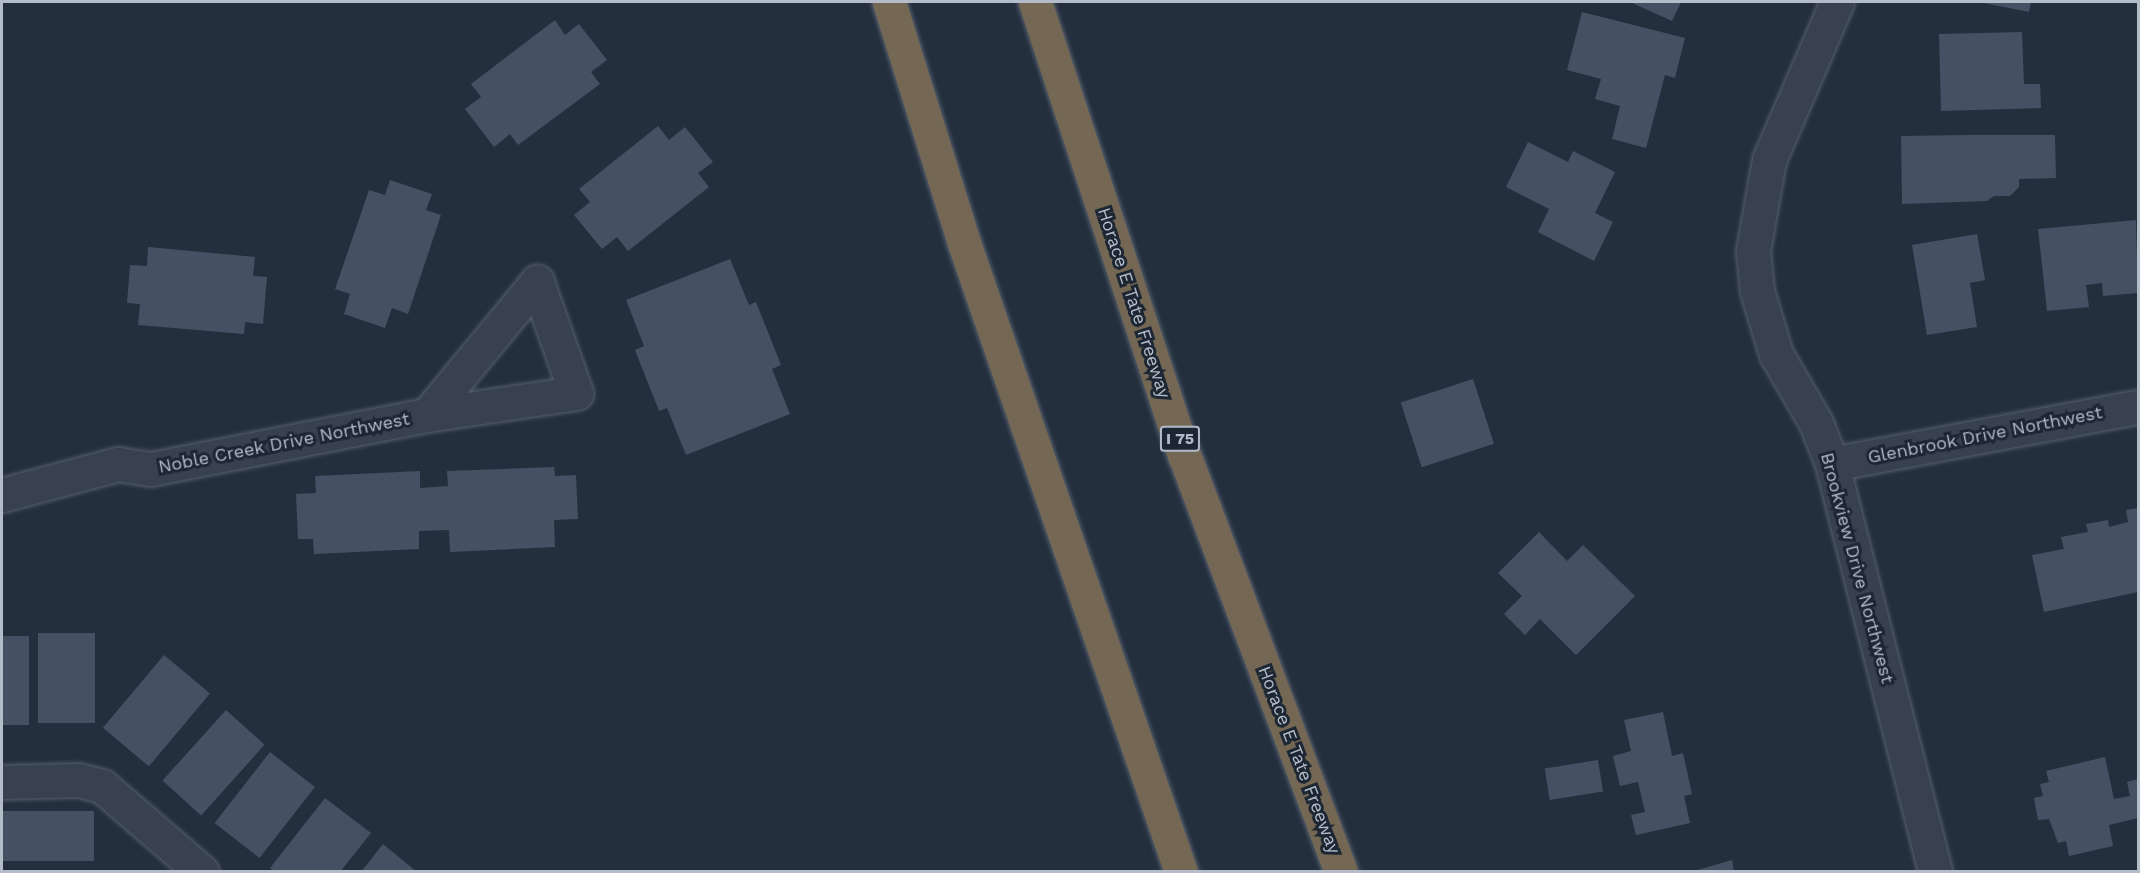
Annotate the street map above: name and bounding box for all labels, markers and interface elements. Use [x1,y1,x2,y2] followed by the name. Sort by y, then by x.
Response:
[1093,205,1175,401] street label: Horace E Tate Freeway
[1866,402,2104,468] street label: Glenbrook Drive Northwest
[156,408,412,478] street label: Noble Creek Drive Northwest
[1159,426,1201,452] road number: I 75
[1816,450,1898,686] street label: Brookview Drive Northwest
[1253,663,1345,857] street label: Horace E Tate Freeway

